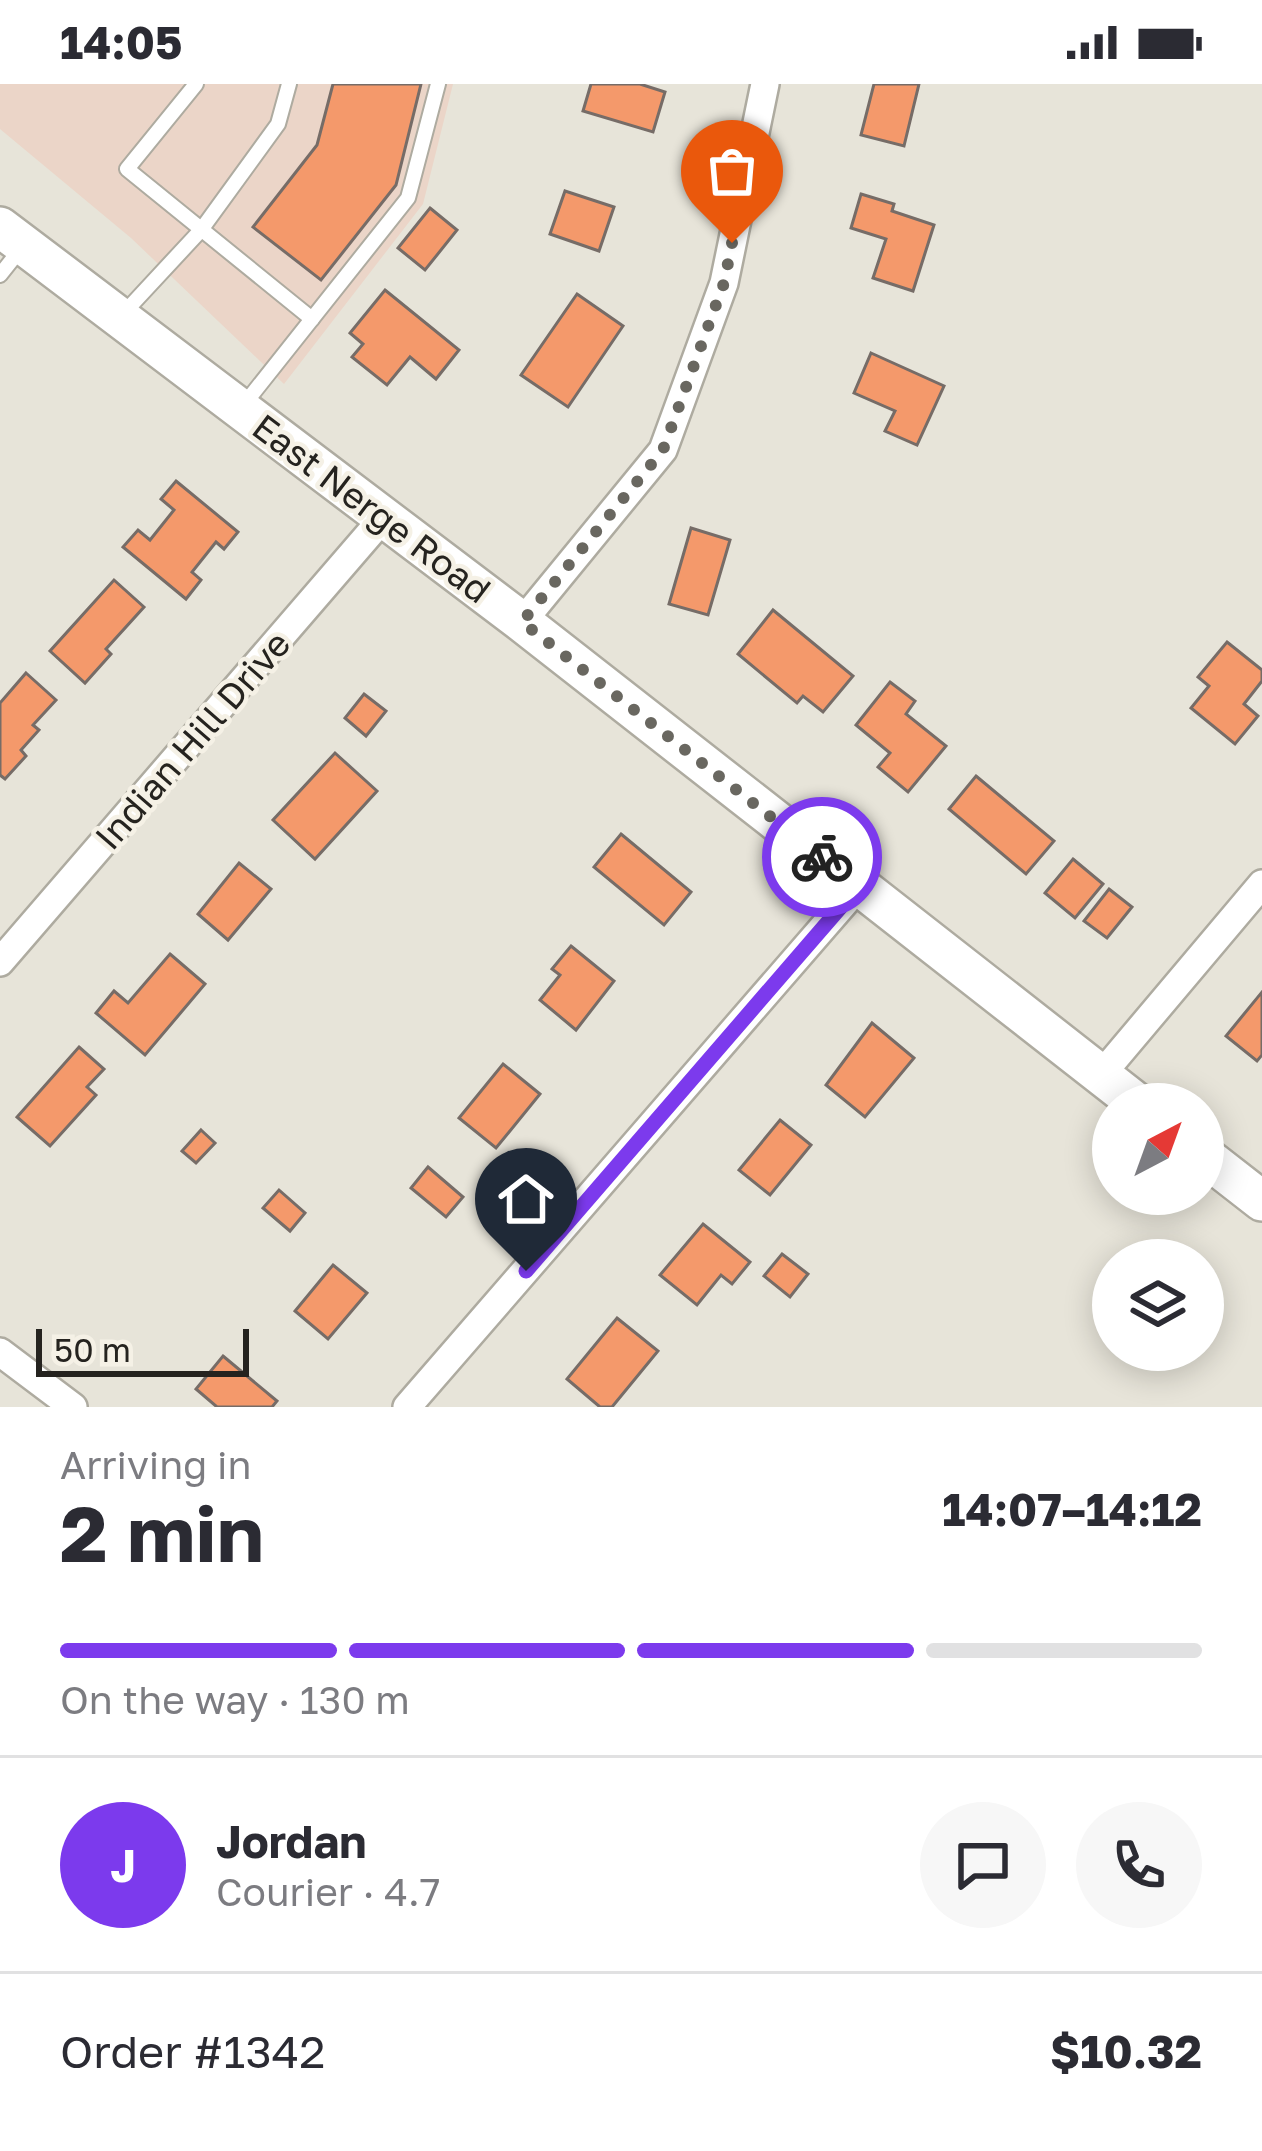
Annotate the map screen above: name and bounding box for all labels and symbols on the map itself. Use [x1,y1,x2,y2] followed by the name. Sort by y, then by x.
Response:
[681,120,783,243] pin
[245,405,499,611] street label: East Nerge Road
[86,622,298,858] street label: Indian Hill Drive
[762,797,882,917] courier
[1092,1083,1224,1215] north arrow
[475,1148,577,1271] pin
[36,1323,249,1376] scale bar

